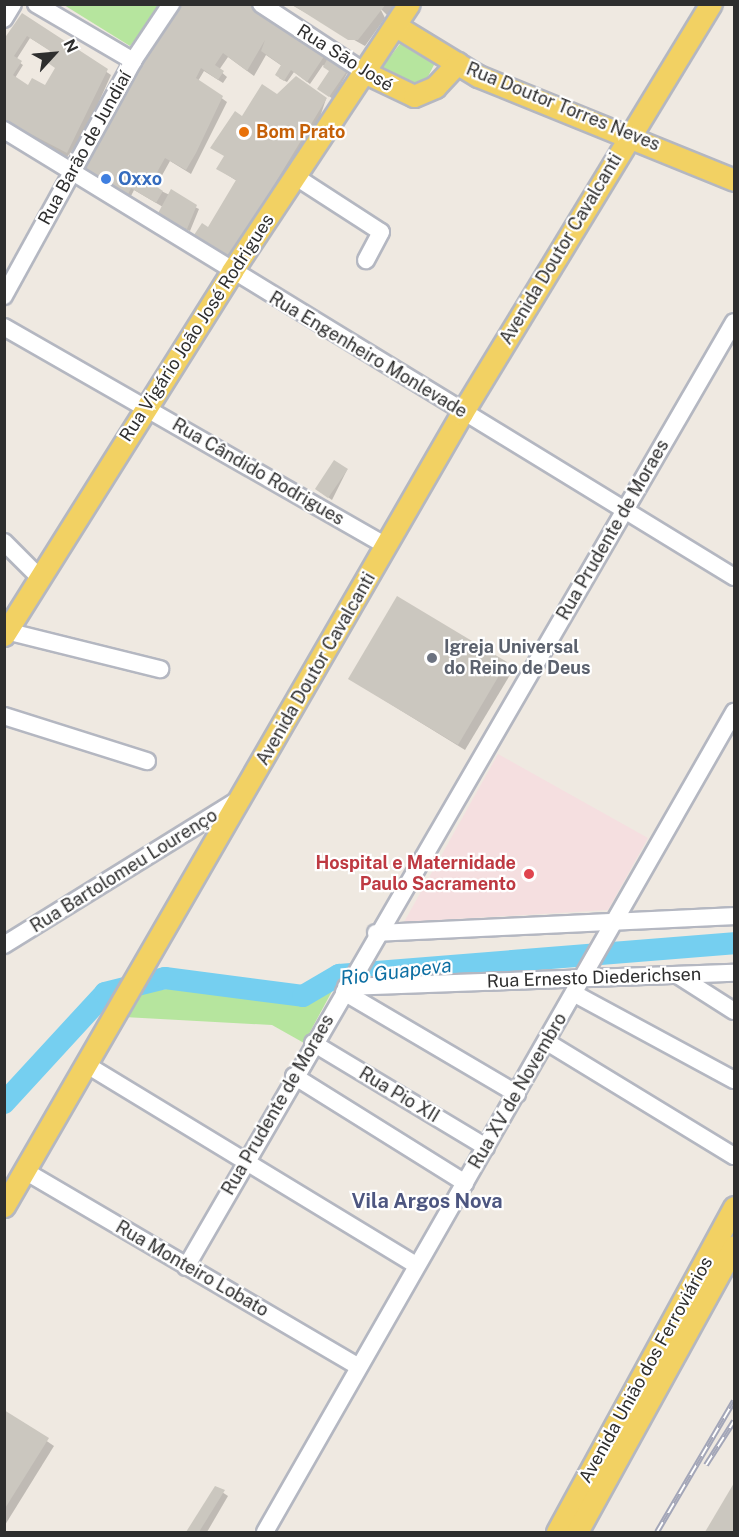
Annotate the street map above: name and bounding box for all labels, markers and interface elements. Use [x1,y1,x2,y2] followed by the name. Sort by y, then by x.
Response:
[293,20,397,96] street label: Rua São José
[24,24,84,84] north arrow
[59,36,82,56] text: N
[463,58,663,156] street label: Rua Doutor Torres Neves
[34,67,136,229] street label: Rua Barão de Jundiaí
[256,121,345,143] place label: Bom Prato
[237,125,251,139] marker: Bom Prato
[495,150,627,348] street label: Avenida Doutor Cavalcanti
[118,168,162,190] place label: Oxxo
[99,172,113,186] marker: Oxxo
[115,210,279,446] street label: Rua Vigário João José Rodrigues
[265,287,471,423] street label: Rua Engenheiro Monlevade
[168,414,348,530] street label: Rua Cândido Rodrigues
[552,436,674,624] street label: Rua Prudente de Moraes
[252,569,380,769] street label: Avenida Doutor Cavalcanti
[444,637,591,680] place label: Igreja Universal do Reino de Deus
[425,651,439,665] marker: Igreja Universal do Reino de Deus
[26,804,222,938] street label: Rua Bartolomeu Lourenço
[315,853,516,896] place label: Hospital e Maternidade Paulo Sacramento
[520,865,538,883] marker: Hospital e Maternidade Paulo Sacramento
[339,953,453,991] water label: Rio Guapeva
[486,963,702,993] street label: Rua Ernesto Diederichsen
[464,1009,572,1173] street label: Rua XV de Novembro
[217,1011,339,1199] street label: Rua Prudente de Moraes
[355,1063,443,1127] street label: Rua Pio XII
[351,1189,503,1213] district label: Vila Argos Nova
[112,1216,272,1322] street label: Rua Monteiro Lobato
[575,1253,717,1487] street label: Avenida União dos Ferroviários

